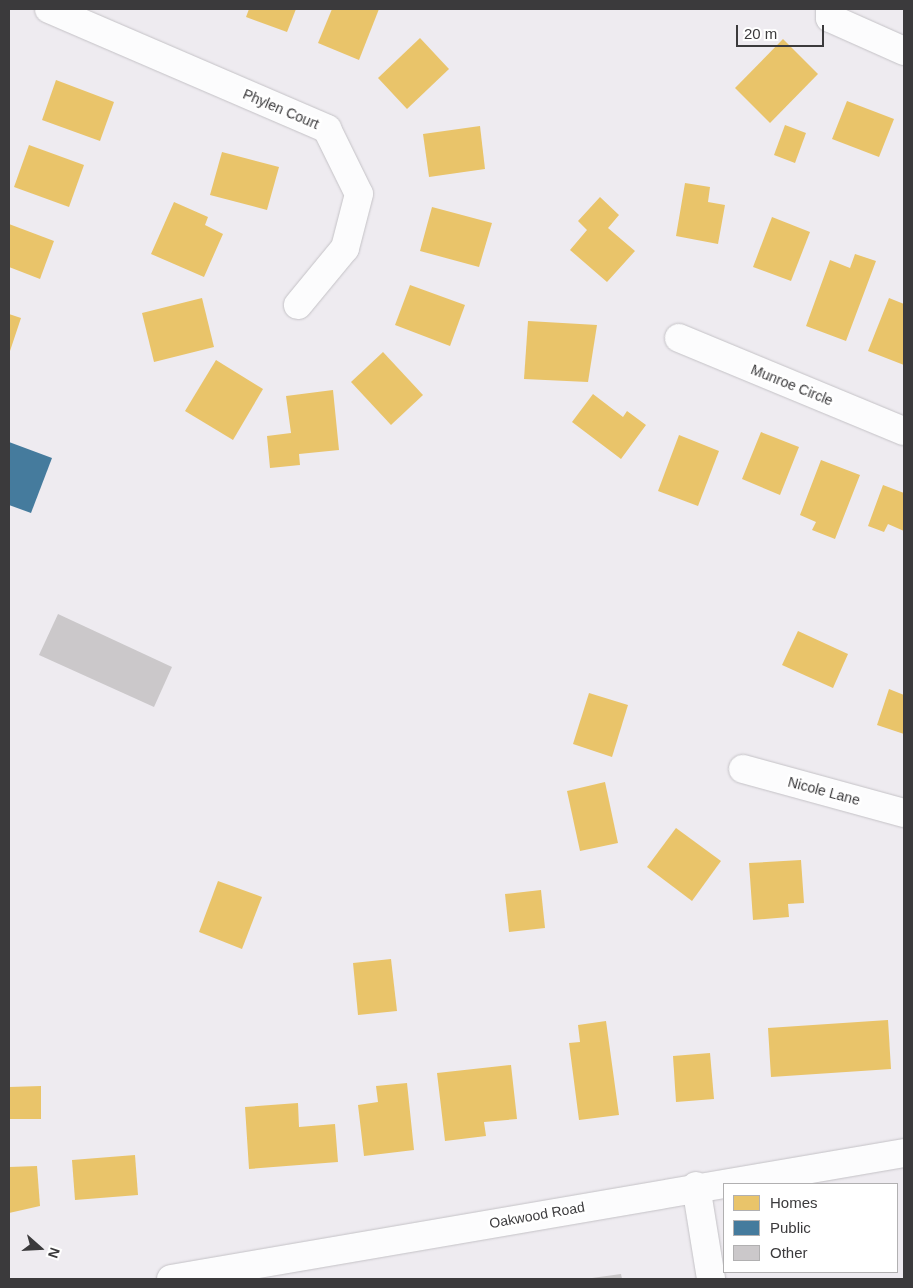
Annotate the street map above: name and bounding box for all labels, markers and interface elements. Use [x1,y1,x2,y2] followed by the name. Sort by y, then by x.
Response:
[738,15,826,47] scale bar
[744,25,777,42] text: 20 m
[240,85,322,133] street label: Phylen Court
[748,361,836,409] street label: Munroe Circle
[786,773,862,809] street label: Nicole Lane
[723,1183,898,1273] legend
[770,1194,818,1211] text: Homes
[488,1198,586,1232] street label: Oakwood Road
[770,1219,811,1236] text: Public
[15,1223,65,1273] north arrow
[770,1244,808,1261] text: Other
[45,1245,63,1260] text: N

